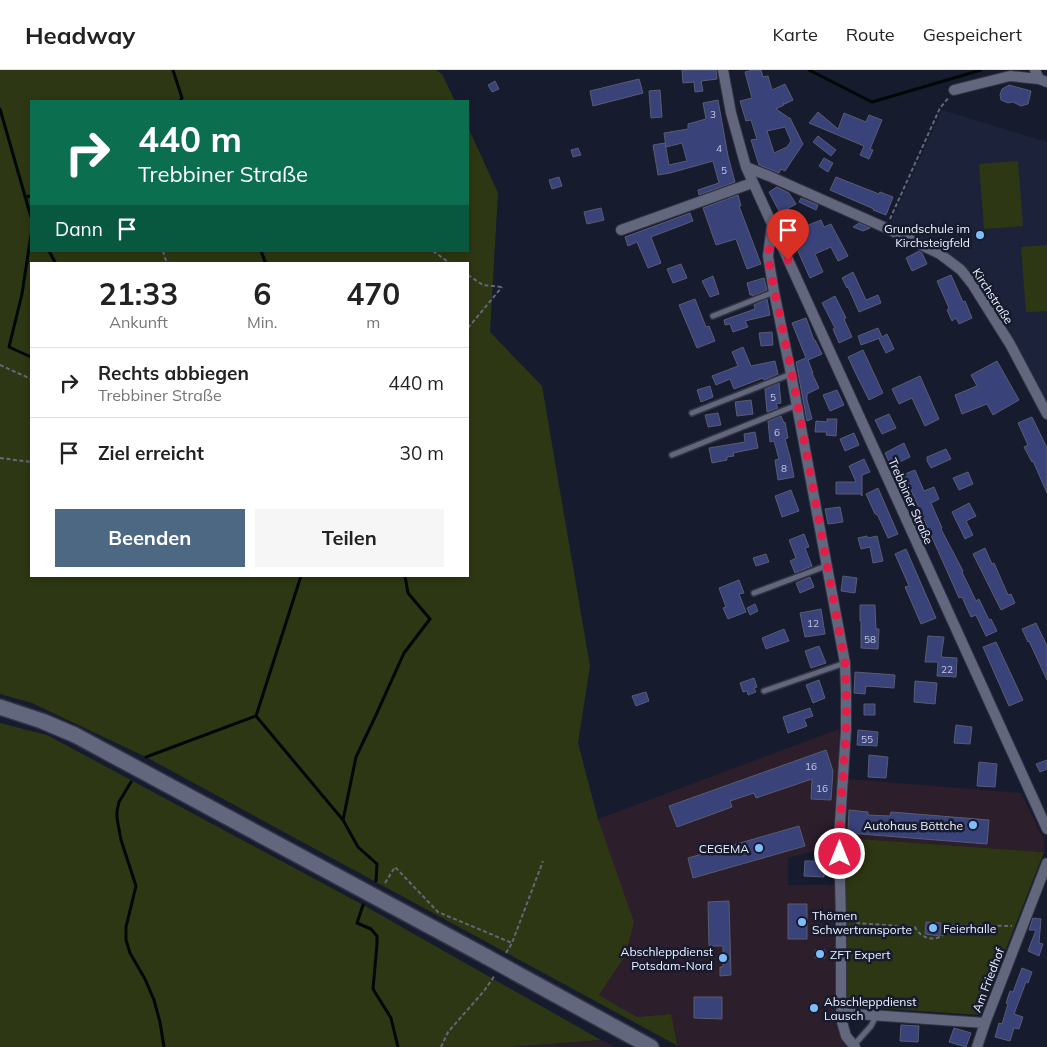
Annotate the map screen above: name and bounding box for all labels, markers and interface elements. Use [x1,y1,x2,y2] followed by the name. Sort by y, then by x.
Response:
[25,20,135,50] text: Headway
[773,23,818,46] text: Karte
[846,23,895,46] text: Route
[923,23,1022,46] text: Gespeichert
[710,108,716,121] house number: 3
[138,117,242,161] text: 440 m
[55,120,120,185] icon: right
[716,142,722,155] house number: 4
[138,160,308,188] text: Trebbiner Straße
[721,164,727,177] house number: 5
[767,209,809,260] pin
[113,215,141,243] icon: arrive
[774,216,802,244] icon: arrive
[55,217,103,241] text: Dann
[884,221,970,250] place label: Grundschule im Kirchsteigfeld
[974,229,986,241] marker: Grundschule im Kirchsteigfeld
[969,265,1017,327] street label: Kirchstraße
[99,275,178,313] text: 21:33
[253,275,271,313] text: 6
[346,275,400,313] text: 470
[109,312,168,332] text: Ankunft
[247,312,277,332] text: Min.
[366,312,380,332] text: m
[98,361,249,385] text: Rechts abbiegen
[55,369,83,397] icon: right
[388,371,444,395] text: 440 m
[98,385,222,405] text: Trebbiner Straße
[770,391,776,404] house number: 5
[774,426,780,439] house number: 6
[55,439,83,467] icon: arrive
[98,441,204,465] text: Ziel erreicht
[400,441,444,465] text: 30 m
[885,456,937,546] street label: Trebbiner Straße
[781,462,787,475] house number: 8
[55,509,245,567] button: Beenden
[255,509,444,567] button: Teilen
[807,617,819,630] house number: 12
[864,633,876,646] house number: 58
[941,663,953,676] house number: 22
[861,733,873,746] house number: 55
[805,760,817,773] house number: 16
[816,782,828,795] house number: 16
[863,818,963,833] place label: Autohaus Böttche
[967,819,979,831] marker: Autohaus Böttche
[813,827,865,879] position arrow
[699,841,749,856] place label: CEGEMA
[753,842,765,854] marker: CEGEMA
[812,908,912,937] place label: Thömen Schwertransporte
[796,916,808,928] marker: Thömen Schwertransporte
[943,921,996,936] place label: Feierhalle
[927,922,939,934] marker: Feierhalle
[621,944,713,973] place label: Abschleppdienst Potsdam-Nord
[969,945,1008,1014] street label: Am Friedhof
[830,947,890,962] place label: ZFT Expert
[814,948,826,960] marker: ZFT Expert
[717,952,729,964] marker: Abschleppdienst Potsdam-Nord
[824,994,916,1023] place label: Abschleppdienst Lausch
[808,1002,820,1014] marker: Abschleppdienst Lausch

